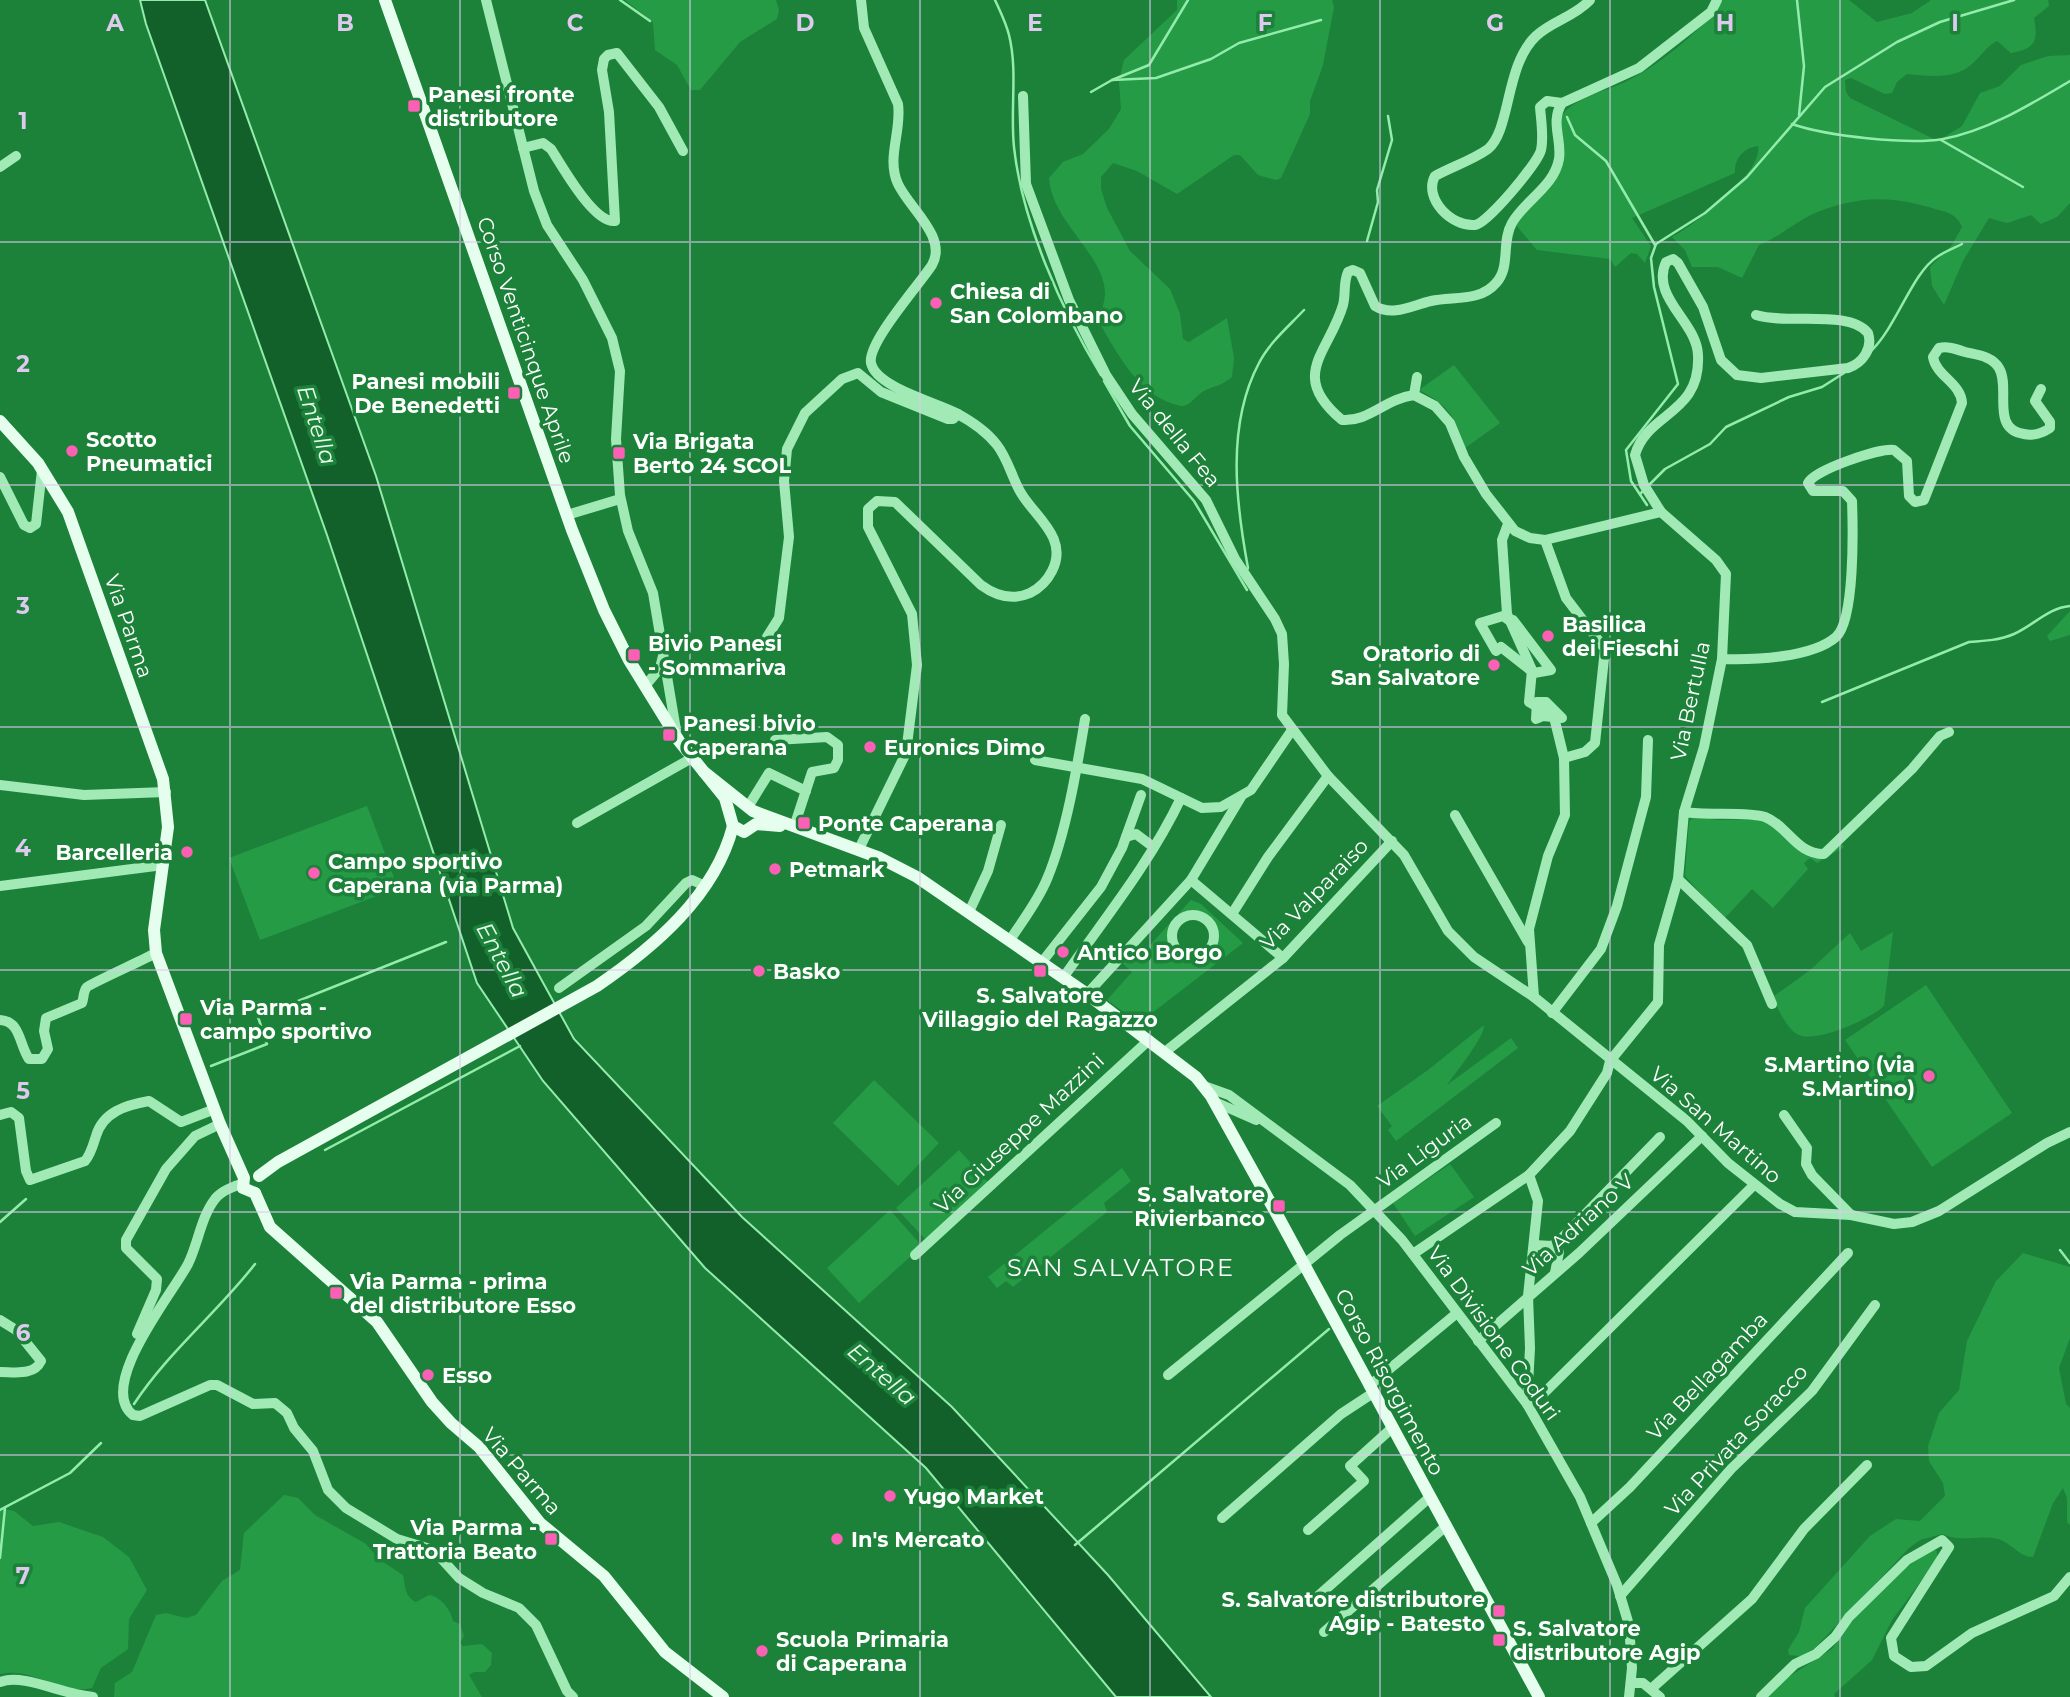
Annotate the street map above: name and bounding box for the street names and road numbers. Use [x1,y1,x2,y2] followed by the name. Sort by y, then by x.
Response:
[472,213,580,467] street label: Corso Venticinque Aprile
[1124,374,1226,492] street label: Via della Fea
[100,571,158,681] street label: Via Parma
[1665,639,1715,763] street label: Via Bertulla
[1255,833,1373,955] street label: Via Valparaiso
[929,1048,1109,1218] street label: Via Giuseppe Mazzini
[1645,1061,1787,1189] street label: Via San Martino
[1372,1108,1476,1194] street label: Via Liguria
[1517,1168,1639,1281] street label: Via Adriano V
[1422,1241,1566,1425] street label: Via Divisione Coduri
[1330,1284,1450,1480] street label: Corso Risorgimento
[1641,1307,1773,1445] street label: Via Bellagamba
[1659,1359,1813,1521] street label: Via Privata Soracco
[477,1422,567,1520] street label: Via Parma

